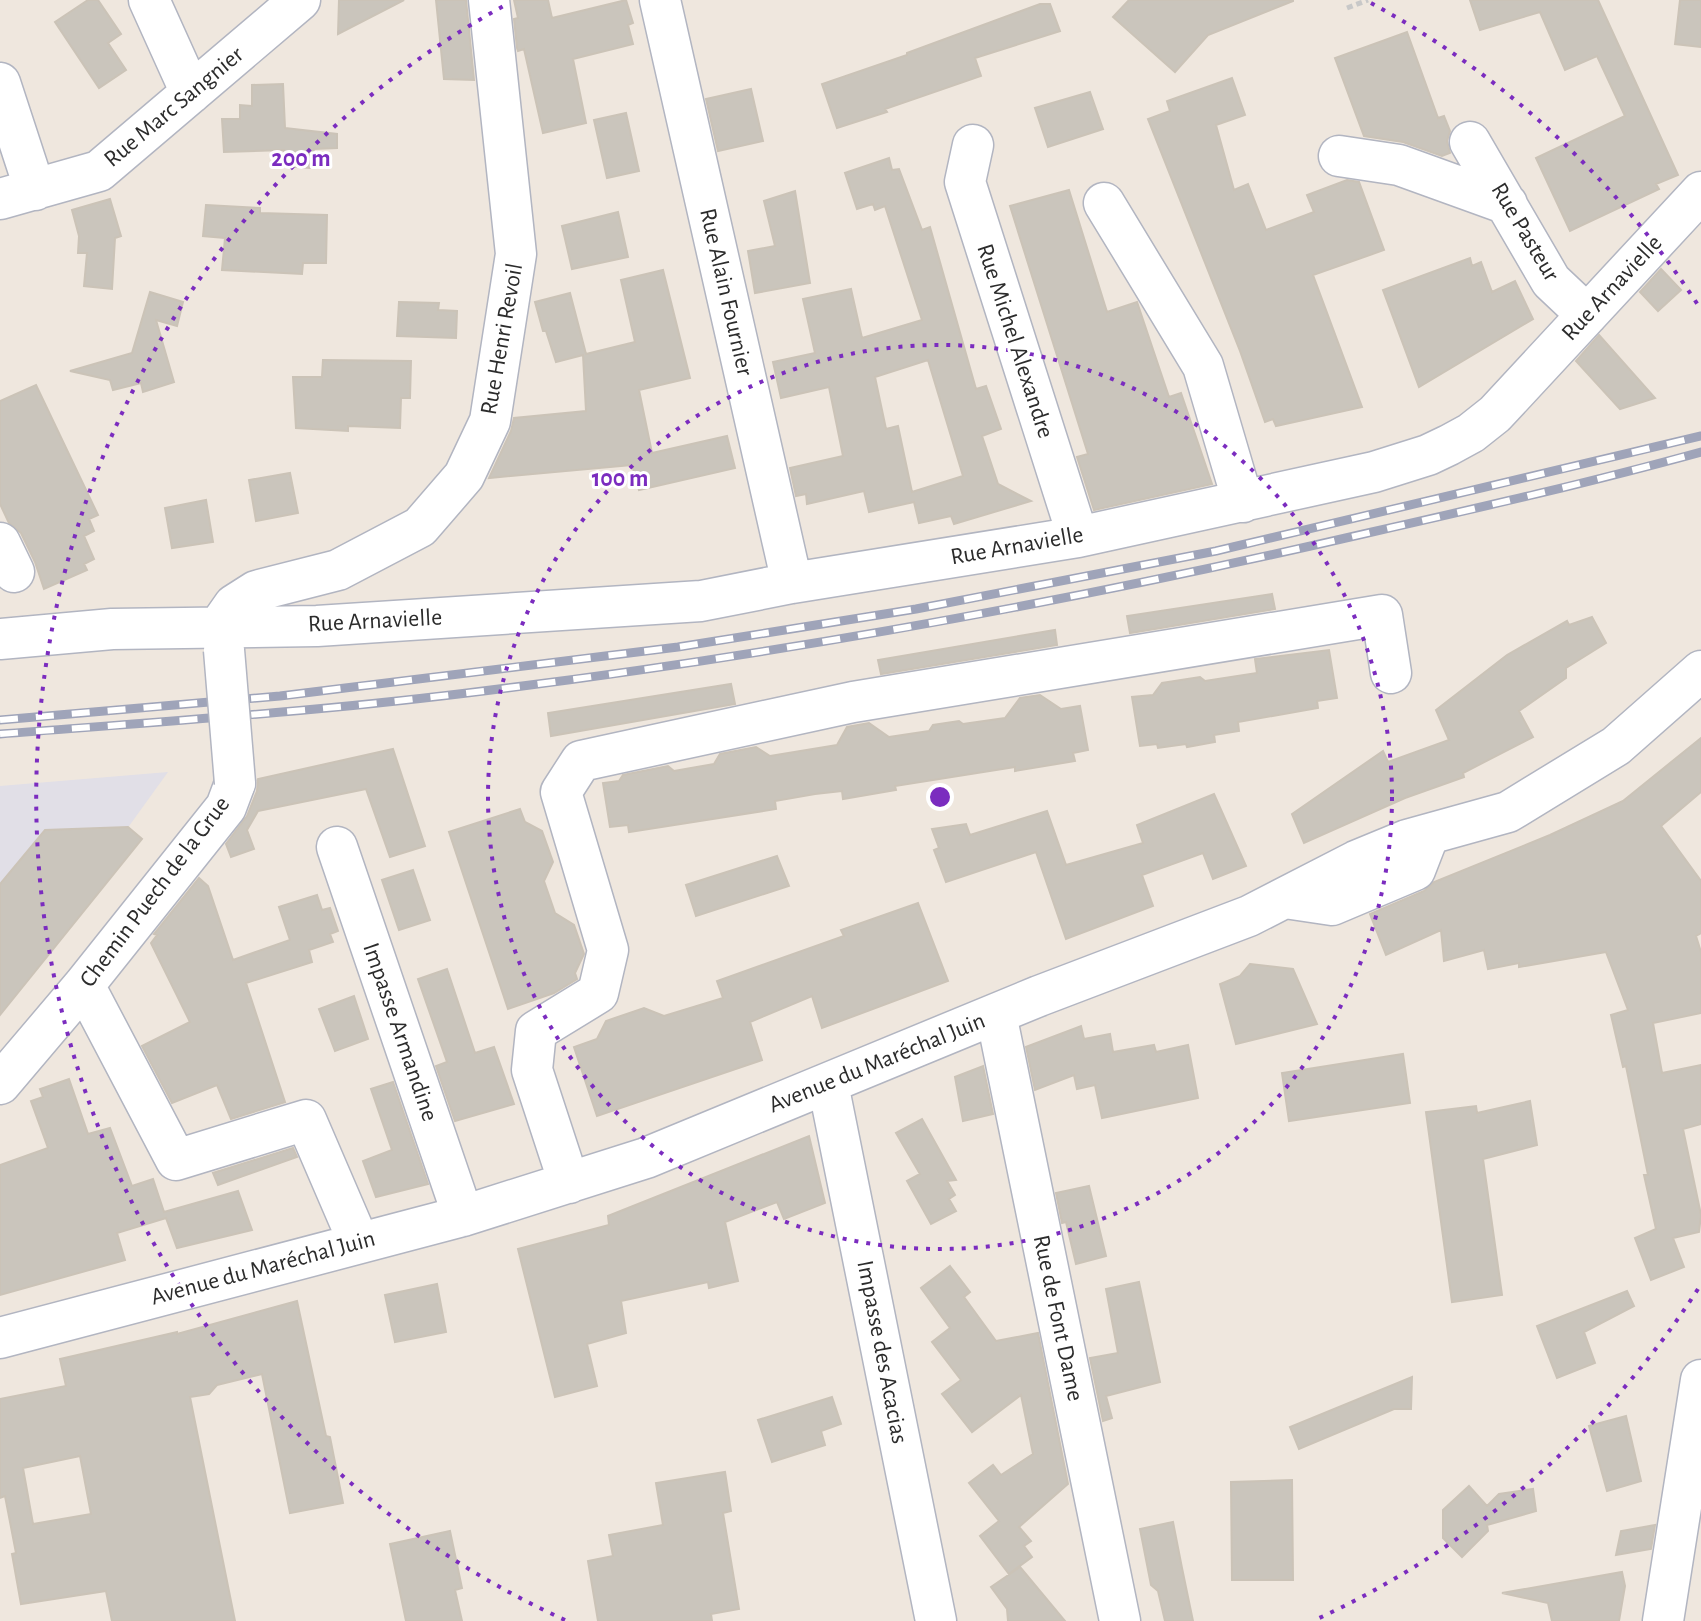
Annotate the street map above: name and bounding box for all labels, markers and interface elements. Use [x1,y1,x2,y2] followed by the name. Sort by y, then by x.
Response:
[100,42,248,172] street label: Rue Marc Sangnier
[271,147,331,171] text: 200 m
[1486,179,1564,286] street label: Rue Pasteur
[695,206,757,378] street label: Rue Alain Fournier
[1557,231,1667,345] street label: Rue Arnavielle
[972,241,1058,441] street label: Rue Michel Alexandre
[477,261,527,417] street label: Rue Henri Revoil
[592,467,648,491] text: 100 m
[949,522,1085,570] street label: Rue Arnavielle
[307,605,443,637] street label: Rue Arnavielle
[926,783,954,811] centre of rings
[76,792,234,992] street label: Chemin Puech de la Grue
[358,940,442,1124] street label: Impasse Armandine
[765,1009,989,1117] street label: Avenue du Maréchal Juin
[148,1226,378,1310] street label: Avenue du Maréchal Juin
[1029,1233,1087,1403] street label: Rue de Font Dame
[852,1258,912,1446] street label: Impasse des Acacias

